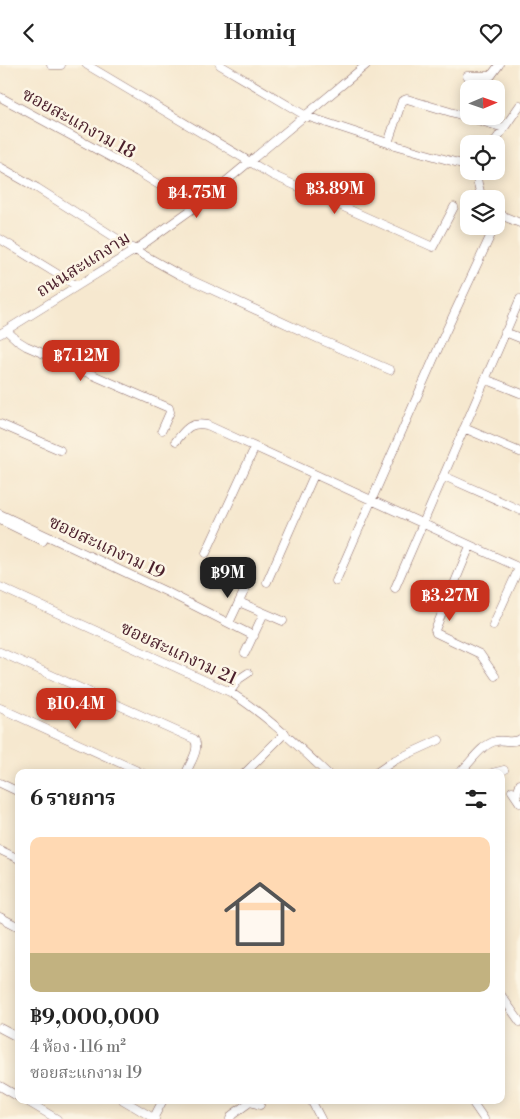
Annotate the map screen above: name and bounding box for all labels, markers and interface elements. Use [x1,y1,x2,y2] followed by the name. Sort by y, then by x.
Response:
[15,19,43,47] icon: back
[224,19,296,46] text: Homiq
[477,19,505,47] icon: heart
[460,80,505,125] north arrow
[460,80,505,235] map controls
[18,83,140,164] street label: ซอยสะแกงาม 18
[460,135,505,180] button: locate
[294,173,376,215] pin: ฿3.89M
[156,177,238,219] pin: ฿4.75M
[306,179,364,199] text: ฿3.89M
[168,183,226,203] text: ฿4.75M
[460,190,505,235] button: layers
[32,226,135,302] street label: ถนนสะแกงาม
[40,339,122,382] pin: ฿7.12M
[54,346,108,366] text: ฿7.12M
[45,510,169,585] street label: ซอยสะแกงาม 19
[204,557,252,599] pin: ฿9M
[211,563,245,583] text: ฿9M
[409,579,491,622] pin: ฿3.27M
[421,586,479,606] text: ฿3.27M
[117,616,241,691] street label: ซอยสะแกงาม 21
[35,687,117,730] pin: ฿10.4M
[47,694,105,714] text: ฿10.4M
[462,785,490,813] icon: filters
[30,786,116,812] text: 6 รายการ
[215,869,305,959] icon: home
[30,1005,160,1031] text: ฿9,000,000
[30,1037,126,1057] text: 4 ห้อง · 116 m²
[30,1063,142,1083] text: ซอยสะแกงาม 19

